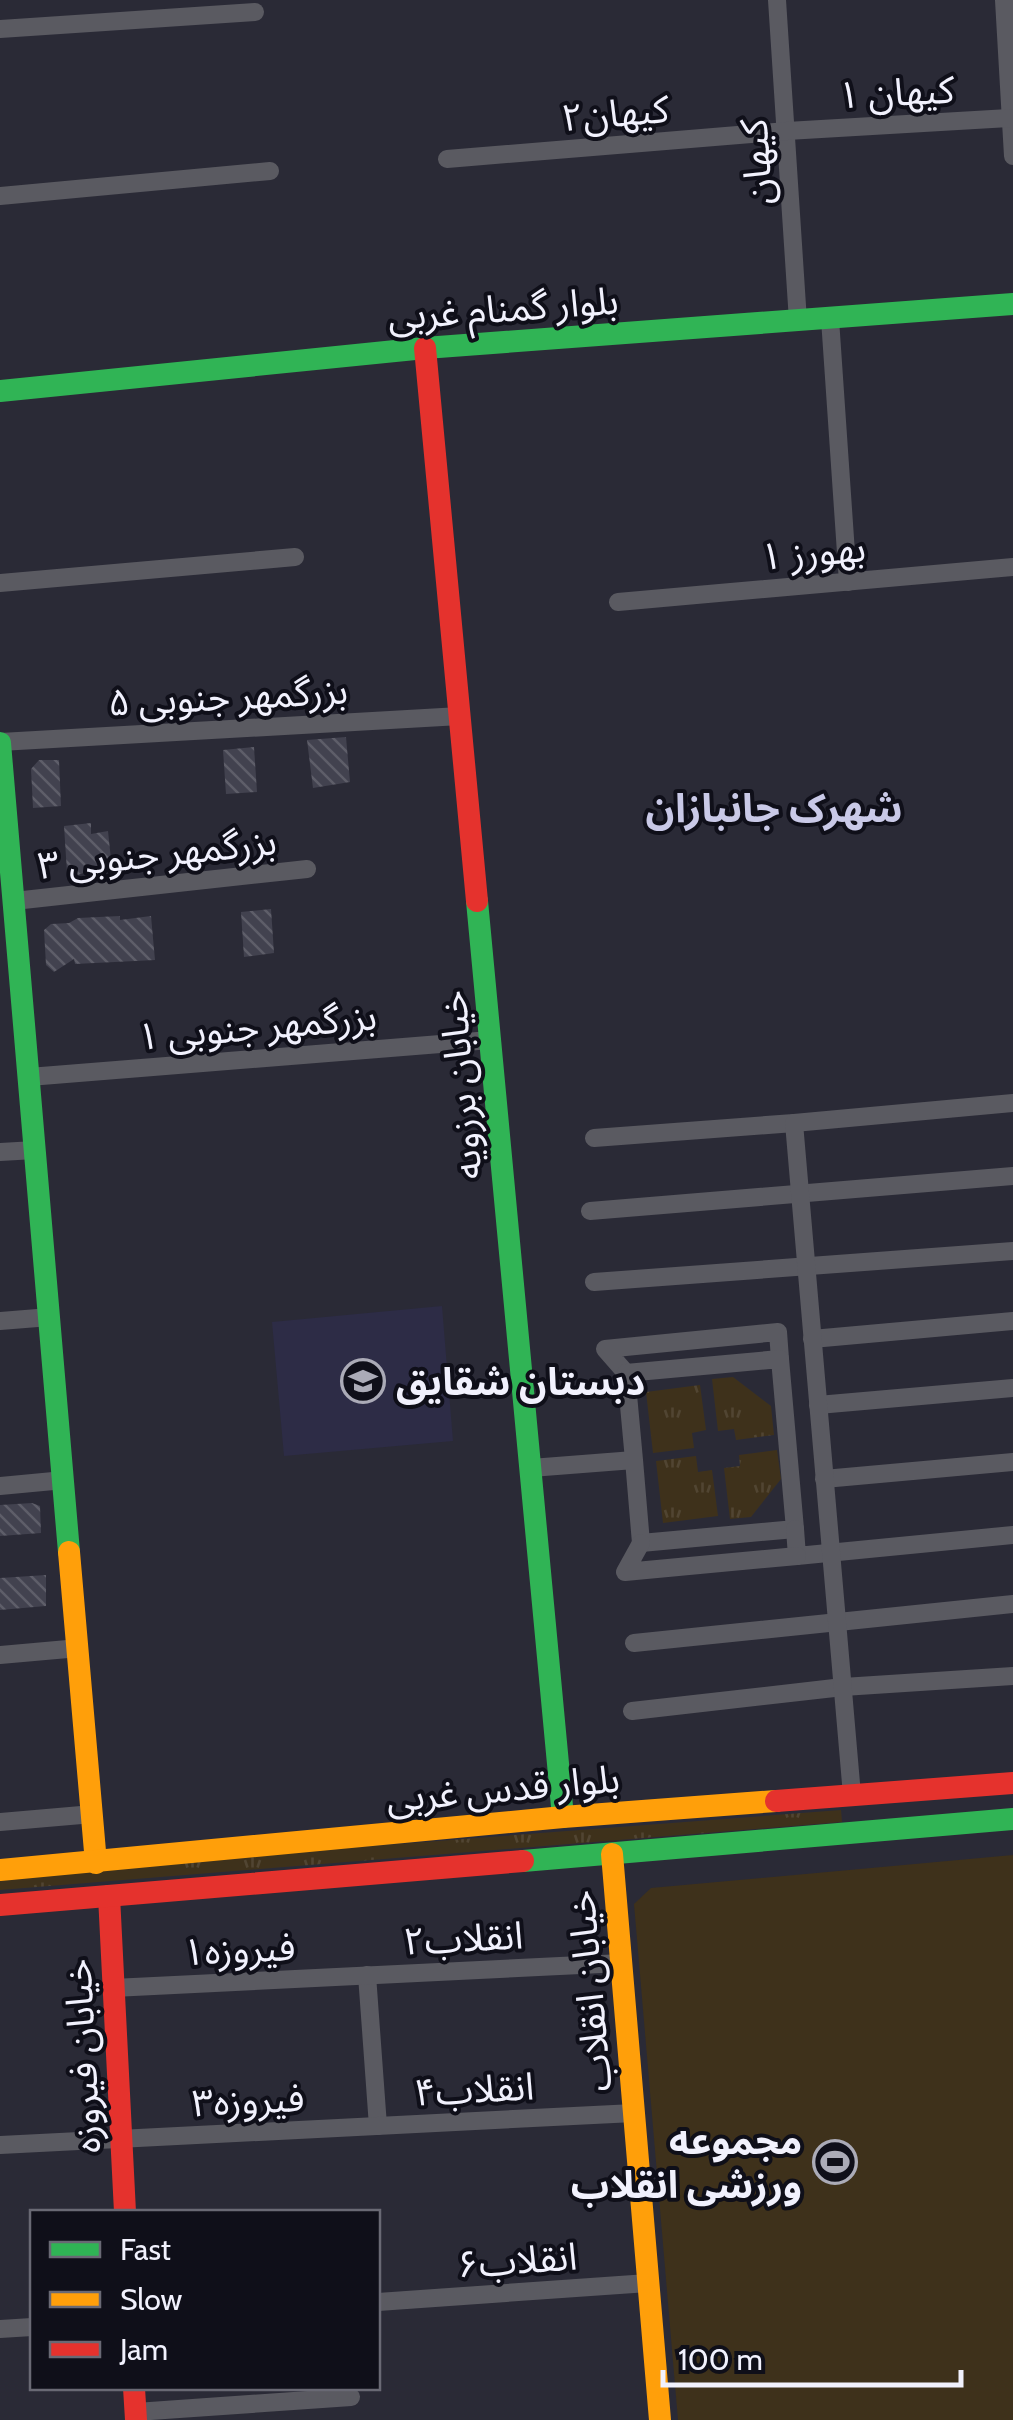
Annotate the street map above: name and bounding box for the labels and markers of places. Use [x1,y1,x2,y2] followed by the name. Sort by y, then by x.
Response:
[340,1358,386,1404] school or university icon: دبستان شقایق
[396,1358,645,1405] place label: دبستان شقایق
[571,2117,802,2208] place label: مجموعه ورزشی انقلاب
[812,2139,858,2185] sports icon: مجموعه ورزشی انقلاب

